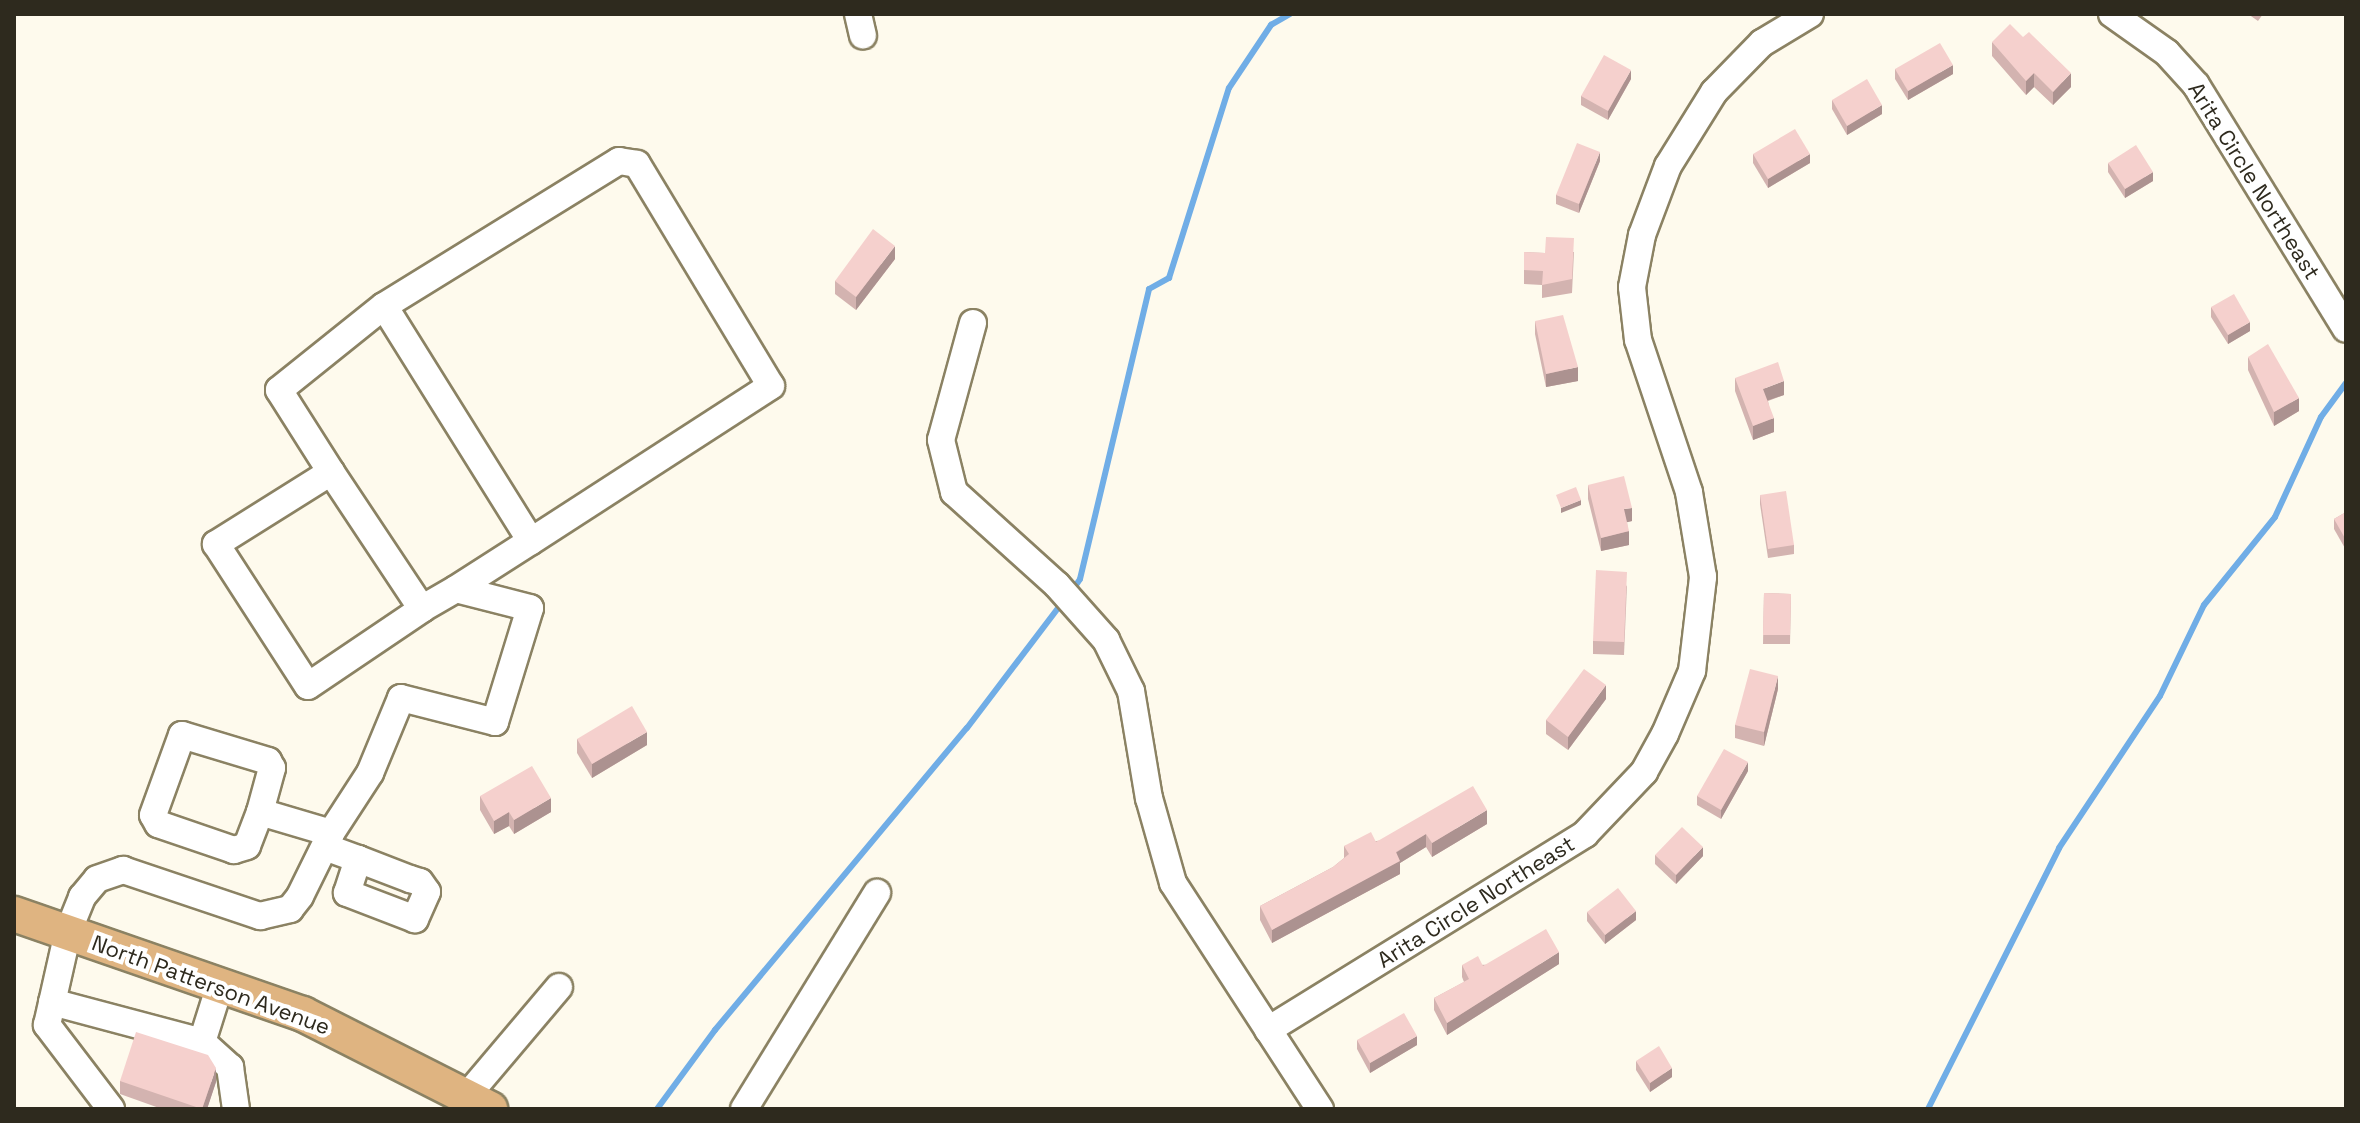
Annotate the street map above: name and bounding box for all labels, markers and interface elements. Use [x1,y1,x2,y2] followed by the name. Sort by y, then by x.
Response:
[2182,77,2326,285] street label: Arita Circle Northeast
[1372,830,1580,974] street label: Arita Circle Northeast
[88,930,334,1040] street label: North Patterson Avenue

